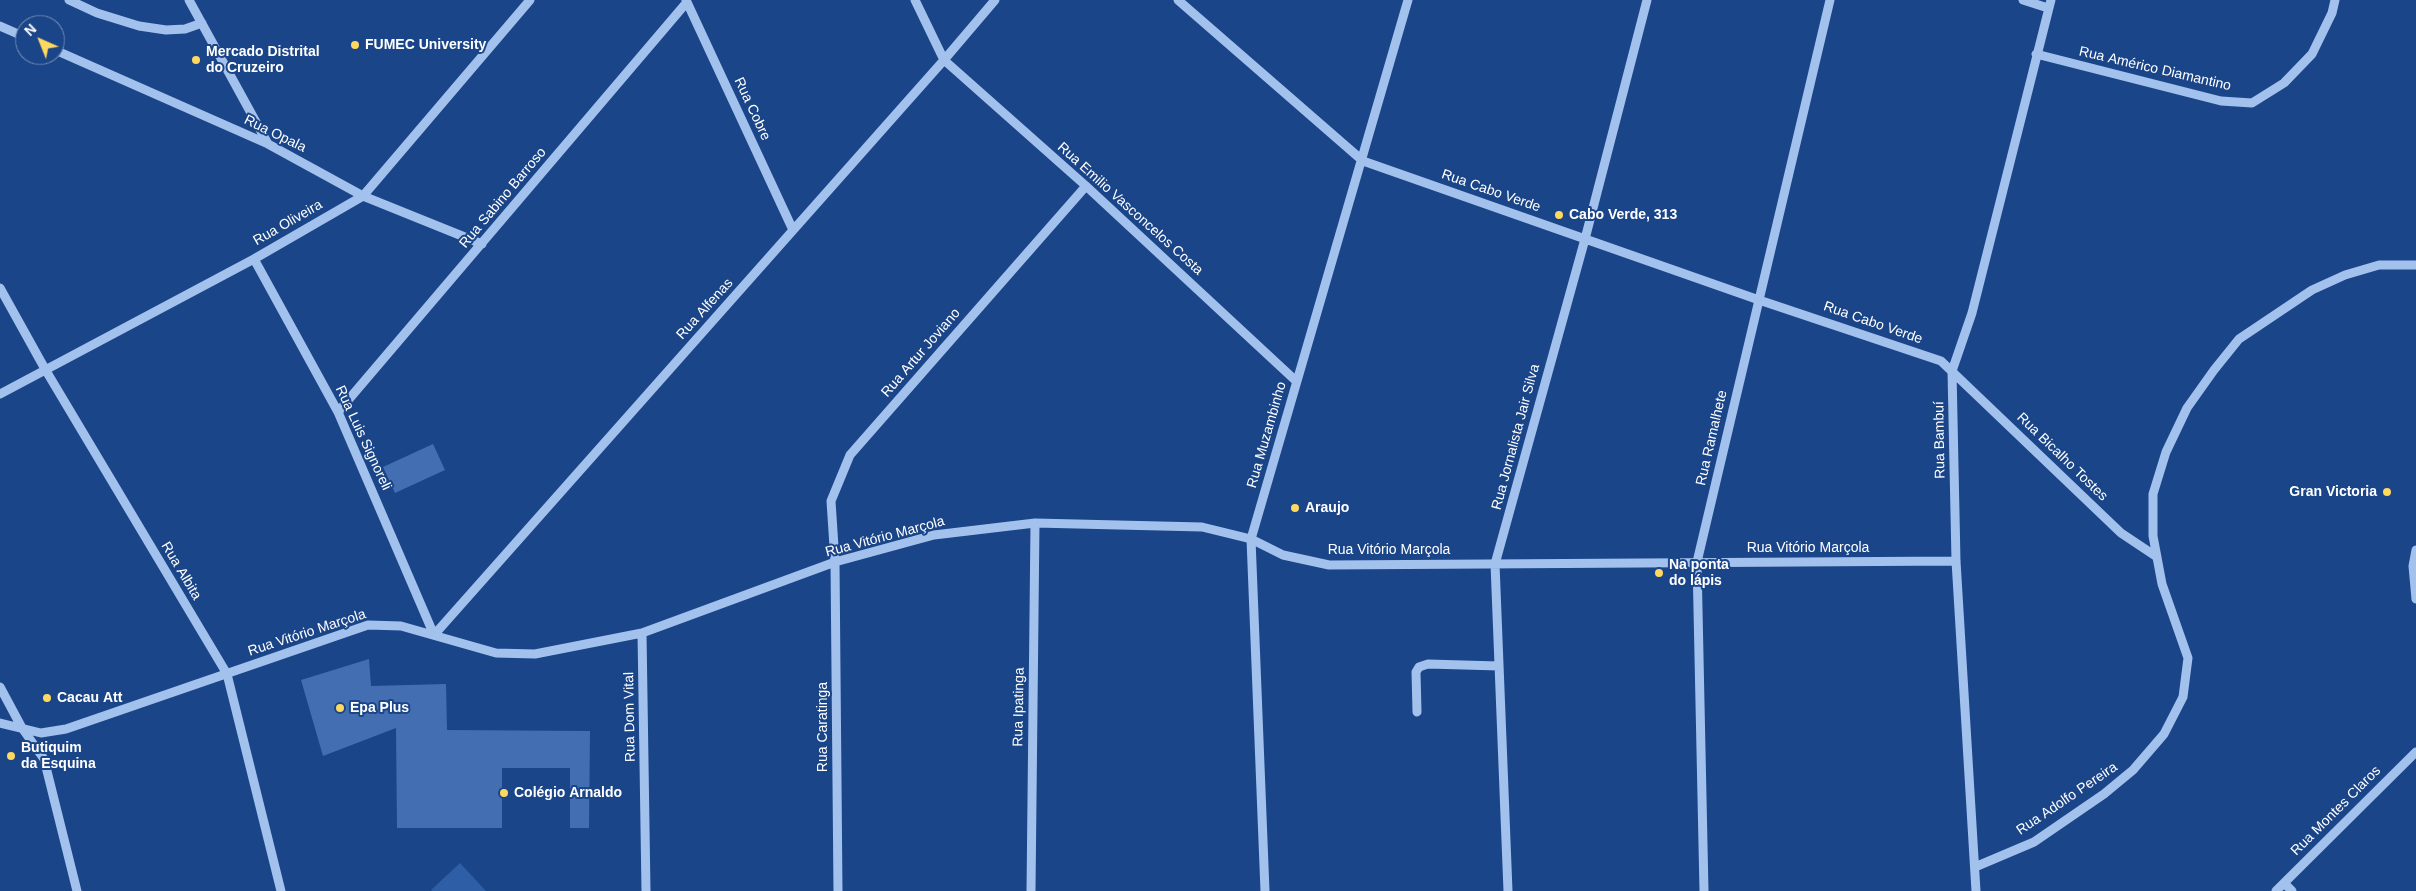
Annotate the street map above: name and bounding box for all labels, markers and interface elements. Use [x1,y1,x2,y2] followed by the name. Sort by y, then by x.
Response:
[15,15,65,65] north arrow
[21,21,39,39] text: N
[365,37,486,53] place label: FUMEC University
[349,39,361,51] marker: FUMEC University
[2077,43,2233,95] street label: Rua Américo Diamantino
[206,44,320,76] place label: Mercado Distrital do Cruzeiro
[190,54,202,66] marker: Mercado Distrital do Cruzeiro
[730,75,774,143] street label: Rua Cobre
[241,112,309,156] street label: Rua Opala
[1054,139,1206,279] street label: Rua Emilio Vasconcelos Costa
[456,144,550,252] street label: Rua Sabino Barroso
[1439,166,1543,216] street label: Rua Cabo Verde
[250,196,326,250] street label: Rua Oliveira
[1569,207,1677,223] place label: Cabo Verde, 313
[1553,209,1565,221] marker: Cabo Verde, 313
[673,275,737,343] street label: Rua Alfenas
[1821,298,1925,348] street label: Rua Cabo Verde
[878,305,964,401] street label: Rua Artur Joviano
[1488,362,1544,512] street label: Rua Jornalista Jair Silva
[1244,380,1290,490] street label: Rua Muzambinho
[331,383,395,493] street label: Rua Luis Signoreli
[1693,389,1731,487] street label: Rua Ramalhete
[1931,401,1949,479] street label: Rua Bambuí
[2013,409,2111,505] street label: Rua Bicalho Tostes
[2289,484,2377,500] place label: Gran Victoria
[2381,486,2393,498] marker: Gran Victoria
[1305,500,1349,516] place label: Araujo
[1289,502,1301,514] marker: Araujo
[824,513,946,561] street label: Rua Vitório Marçola
[157,539,205,603] street label: Rua Albita
[1747,540,1869,556] street label: Rua Vitório Marçola
[1328,542,1450,558] street label: Rua Vitório Marçola
[1669,557,1729,590] place label: Na ponta do lápis
[1653,567,1665,579] marker: Na ponta do lápis
[246,606,368,660] street label: Rua Vitório Marçola
[1010,667,1028,747] street label: Rua Ipatinga
[621,672,639,762] street label: Rua Dom Vital
[815,682,831,772] street label: Rua Caratinga
[57,690,122,706] place label: Cacau Att
[41,692,53,704] marker: Cacau Att
[350,700,409,716] place label: Epa Plus
[334,702,346,714] marker: Epa Plus
[21,740,96,772] place label: Butiquim da Esquina
[5,750,17,762] marker: Butiquim da Esquina
[2013,759,2121,839] street label: Rua Adolfo Pereira
[2288,763,2384,859] street label: Rua Montes Claros
[514,785,622,801] place label: Colégio Arnaldo
[498,787,510,799] marker: Colégio Arnaldo

